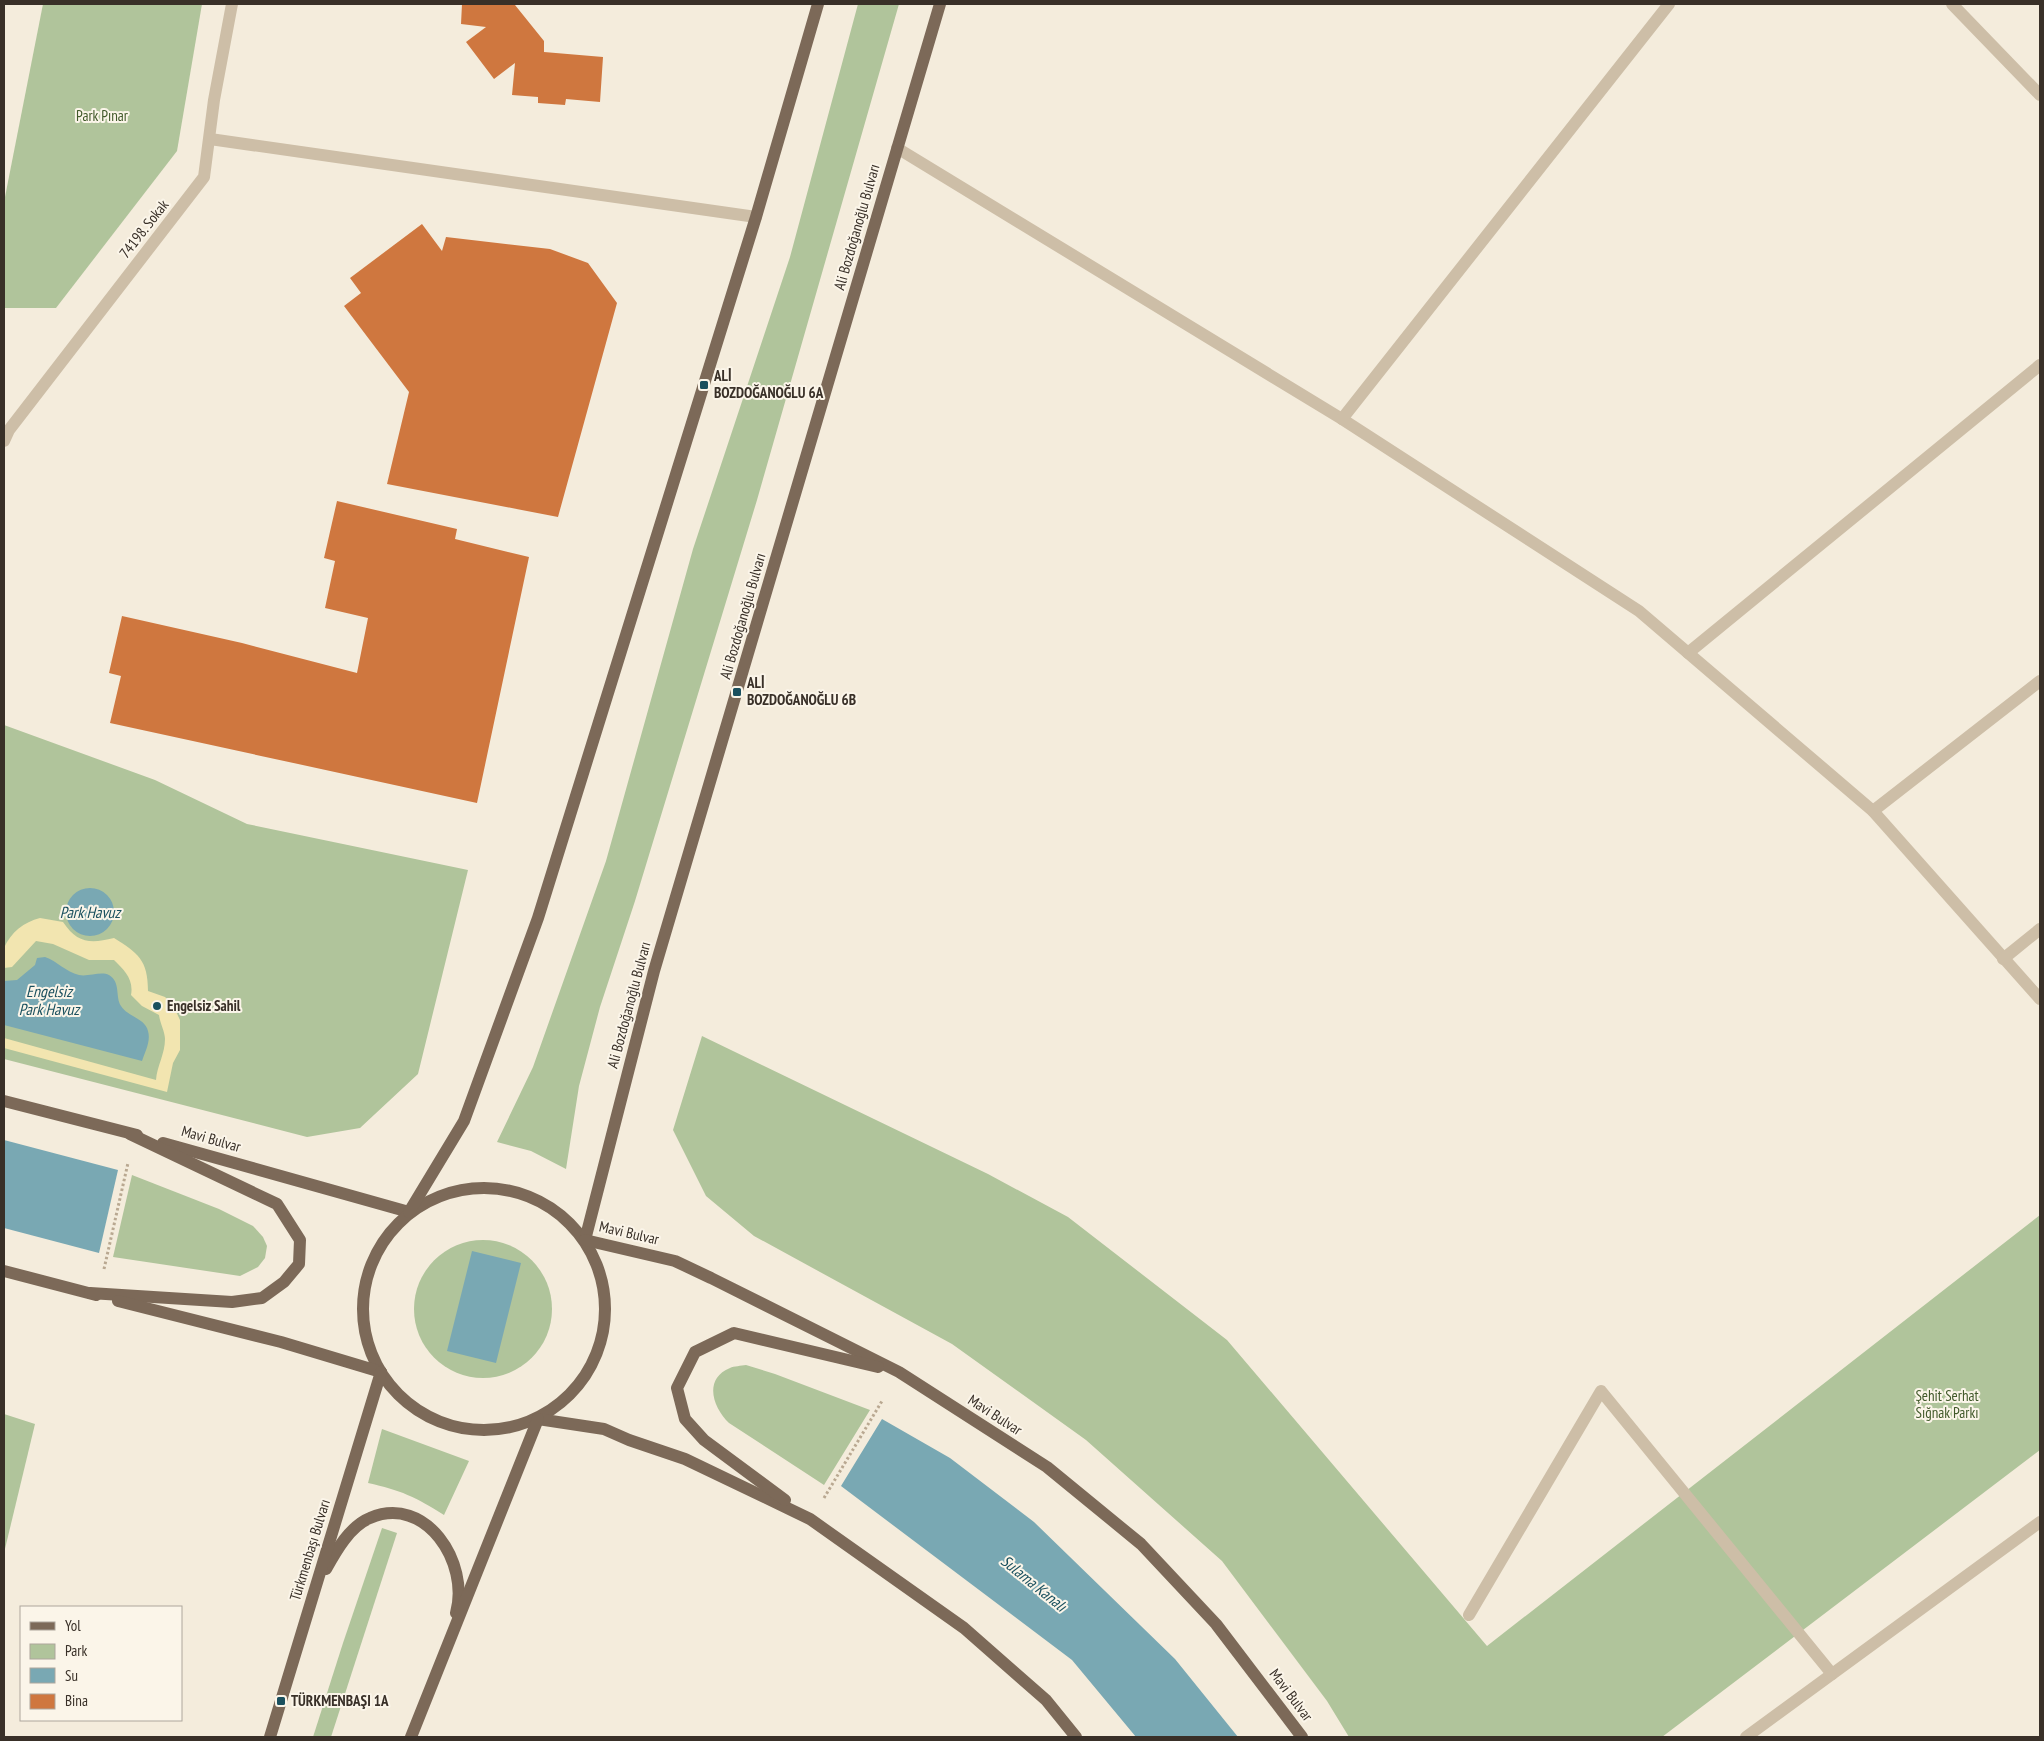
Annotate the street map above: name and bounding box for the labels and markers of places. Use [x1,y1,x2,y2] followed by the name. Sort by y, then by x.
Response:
[713,366,824,402] place label: ALİ BOZDOĞANOĞLU 6A
[698,379,710,391] marker: ALİ BOZDOĞANOĞLU 6A
[746,673,856,709] place label: ALİ BOZDOĞANOĞLU 6B
[731,686,743,698] marker: ALİ BOZDOĞANOĞLU 6B
[167,996,241,1015] place label: Engelsiz Sahil
[151,1000,163,1012] marker: Engelsiz Sahil
[291,1691,389,1710] place label: TÜRKMENBAŞI 1A
[275,1695,287,1707] marker: TÜRKMENBAŞI 1A

